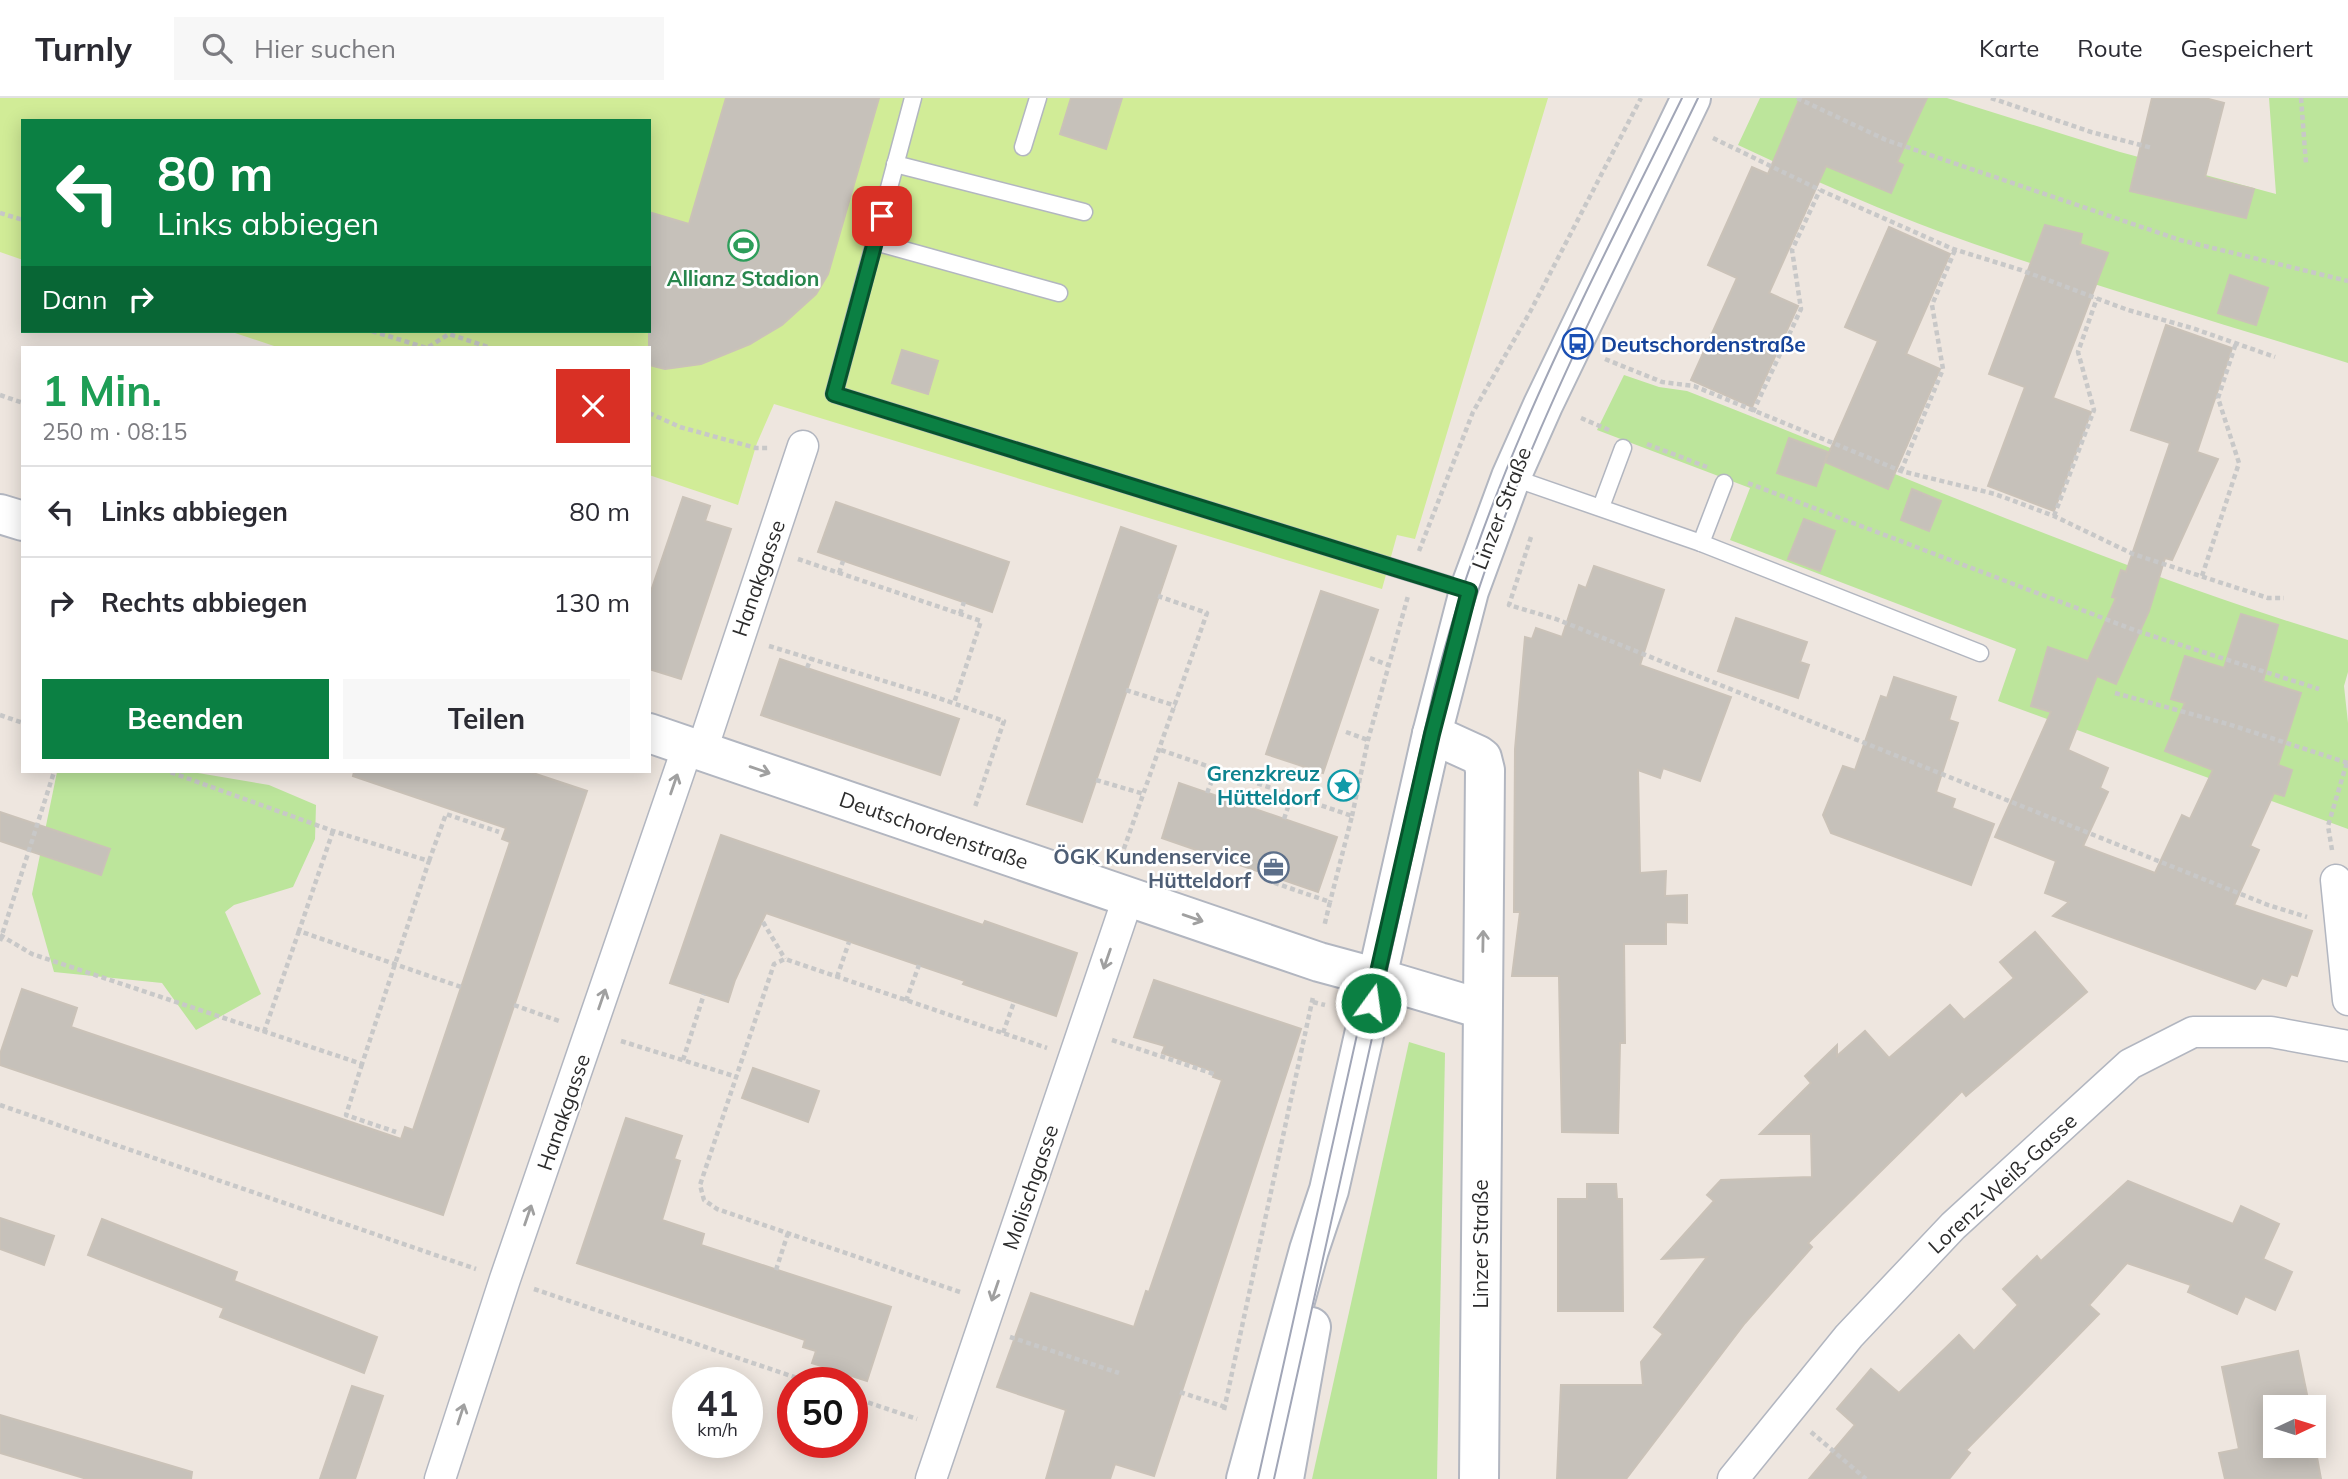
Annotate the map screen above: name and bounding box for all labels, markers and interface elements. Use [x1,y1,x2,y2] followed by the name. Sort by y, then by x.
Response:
[174,17,664,80] search box
[35,28,132,69] text: Turnly
[198,29,236,67] icon: search
[254,32,396,65] text: Hier suchen
[1979,33,2039,63] text: Karte
[2077,33,2143,63] text: Route
[2181,33,2313,63] text: Gespeichert
[157,142,273,203] text: 80 m
[42,147,133,238] icon: left
[852,186,912,246] pin
[863,197,901,235] icon: arrive
[157,203,379,243] text: Links abbiegen
[726,229,760,263] sports icon: Allianz Stadion
[667,265,819,291] place label: Allianz Stadion
[122,280,160,318] icon: right
[42,283,108,316] text: Dann
[1561,327,1595,361] bus stop icon: Deutschordenstraße
[1601,331,1806,357] place label: Deutschordenstraße
[42,364,162,417] text: 1 Min.
[556,369,630,443] button: close
[42,417,187,446] text: 250 m · 08:15
[1466,443,1536,573] street label: Linzer Straße
[42,493,80,531] icon: left
[101,495,288,528] text: Links abbiegen
[569,495,630,528] text: 80 m
[726,516,790,640] street label: Hanakgasse
[42,584,80,622] icon: right
[101,586,307,619] text: Rechts abbiegen
[554,586,630,619] text: 130 m
[42,679,329,759] button: Beenden
[343,679,630,759] button: Teilen
[1206,760,1321,810] place label: Grenzkreuz Hütteldorf
[749,765,771,777] one-way arrow
[1326,768,1360,802] place icon: Grenzkreuz Hütteldorf
[668,773,681,795] one-way arrow
[836,785,1032,875] street label: Deutschordenstraße
[1053,843,1252,893] place label: ÖGK Kundenservice Hütteldorf
[1257,851,1291,885] office icon: ÖGK Kundenservice Hütteldorf
[1182,912,1204,925] one-way arrow
[1476,929,1490,952] one-way arrow
[1100,948,1112,970] one-way arrow
[1334,966,1408,1040] position arrow
[597,989,609,1011] one-way arrow
[531,1050,595,1174] street label: Hanakgasse
[1922,1107,2082,1259] street label: Lorenz-Weiß-Gasse
[996,1121,1064,1253] street label: Molischgasse
[1467,1179,1493,1309] street label: Linzer Straße
[523,1204,535,1226] one-way arrow
[988,1280,1001,1302] one-way arrow
[777,1367,868,1458] speed limit sign: 50
[696,1381,739,1425] text: 41
[2263,1395,2326,1458] north arrow
[2263,1395,2326,1458] map controls
[456,1403,469,1425] one-way arrow
[697,1418,738,1441] text: km/h

